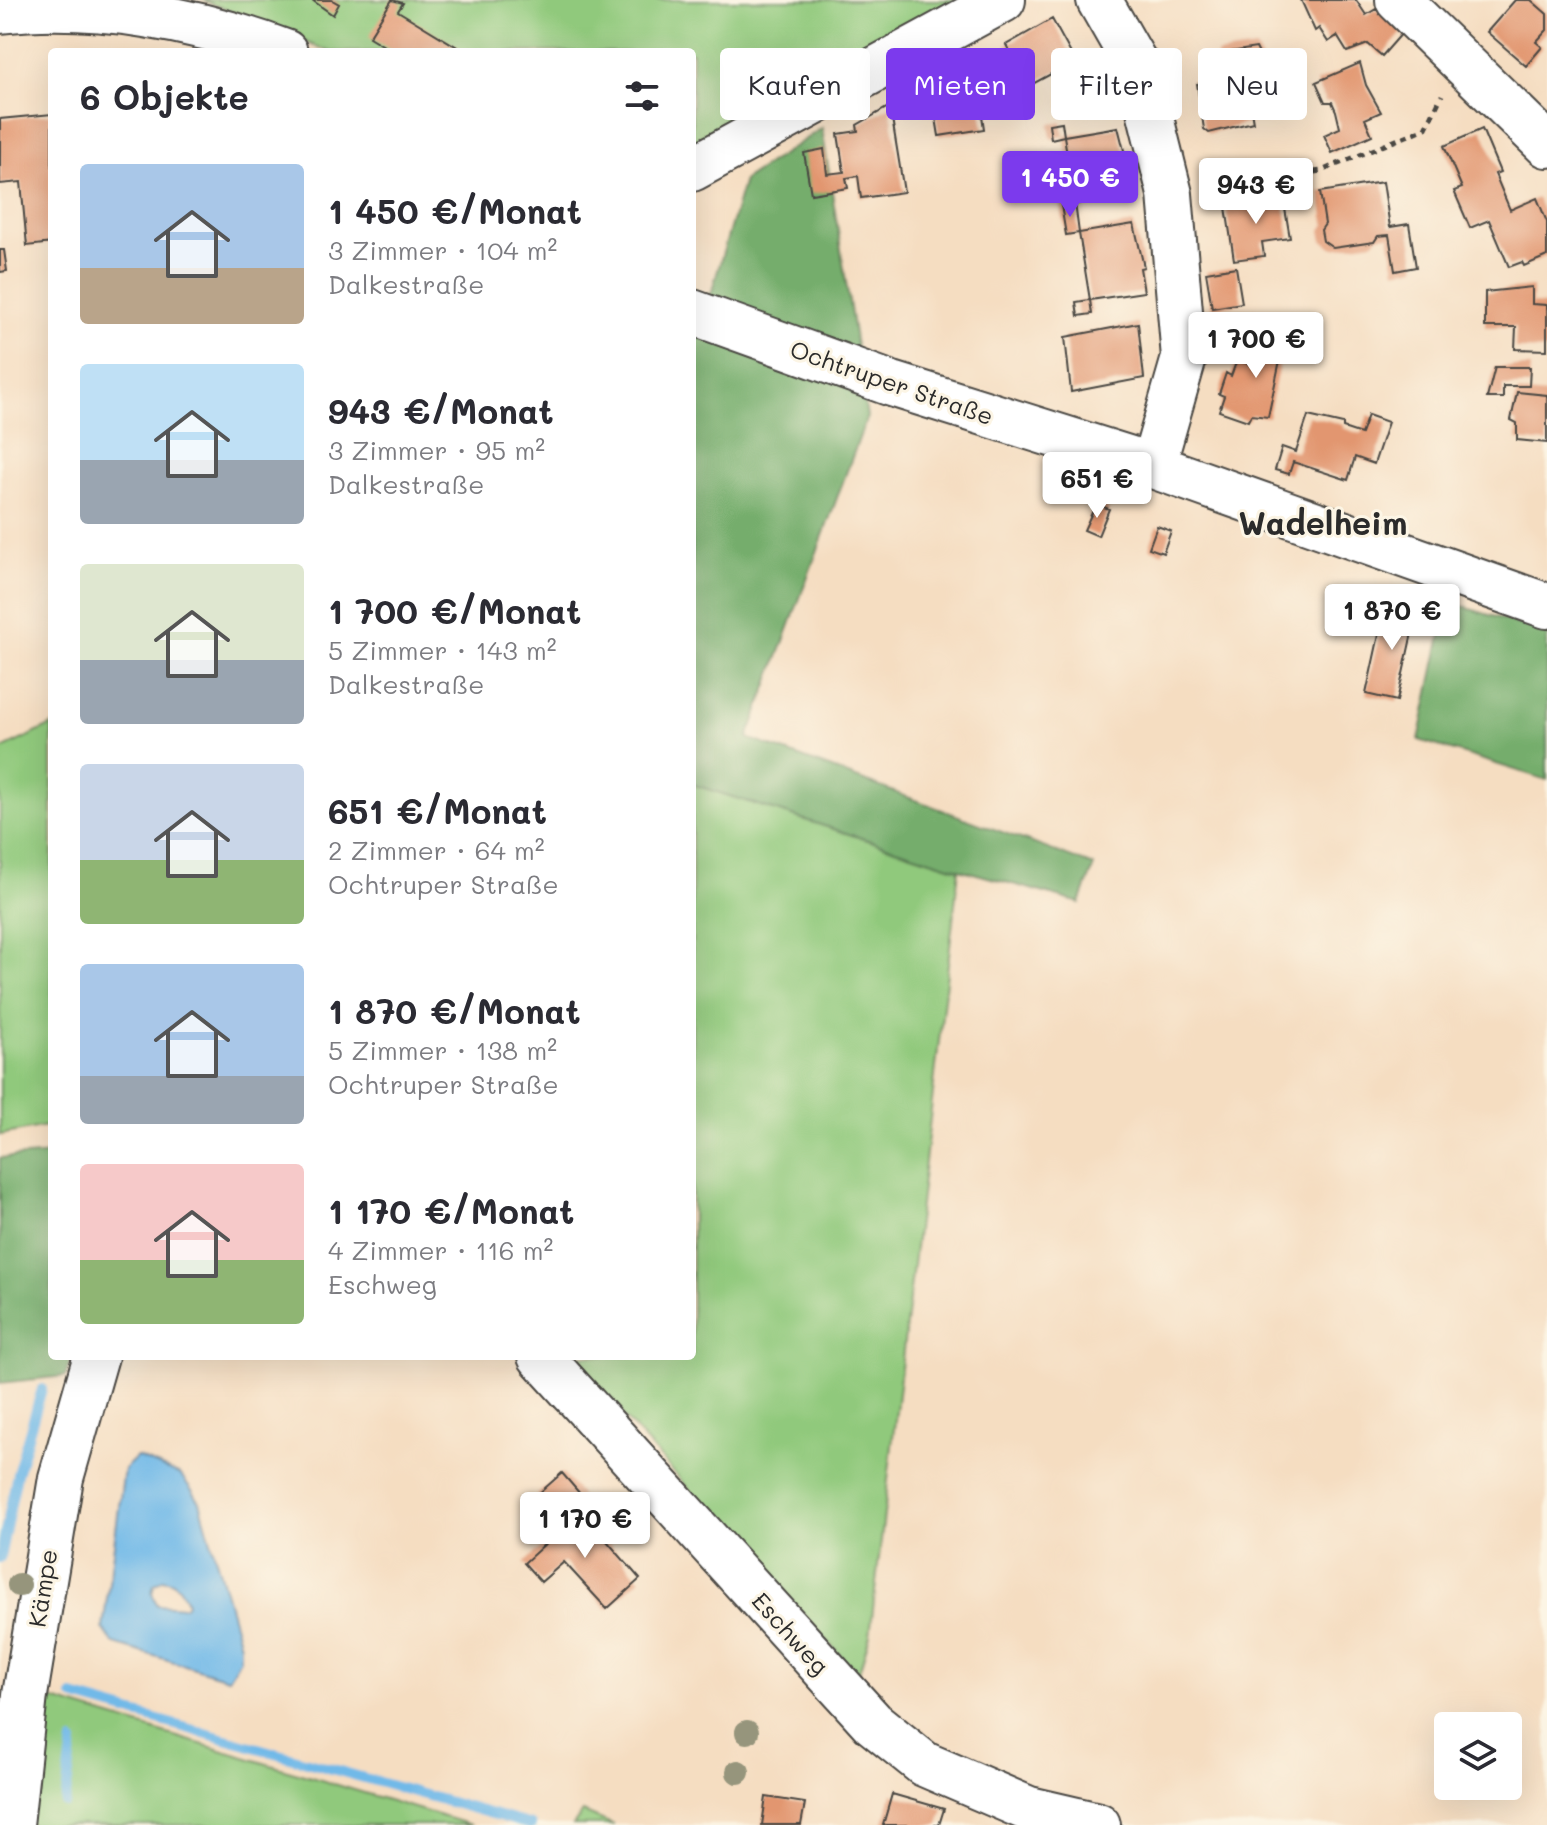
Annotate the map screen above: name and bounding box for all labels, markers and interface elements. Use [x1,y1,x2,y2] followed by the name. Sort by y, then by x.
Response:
[720,48,870,120] chip: Kaufen
[886,48,1035,120] chip: Mieten
[1051,48,1182,120] chip: Filter
[1198,48,1307,120] chip: Neu
[80,74,249,119] text: 6 Objekte
[620,74,664,118] icon: filters
[996,151,1144,219] pin: 1 450 €
[1200,158,1312,226] pin: 943 €
[1020,160,1120,194] text: 1 450 €
[1217,167,1295,201] text: 943 €
[328,188,582,233] text: 1 450 €/Monat
[144,196,240,292] icon: home
[328,233,557,267] text: 3 Zimmer · 104 m²
[328,267,484,301] text: Dalkestraße
[1182,312,1330,380] pin: 1 700 €
[1206,321,1306,355] text: 1 700 €
[786,333,998,431] street label: Ochtruper Straße
[328,388,554,433] text: 943 €/Monat
[144,396,240,492] icon: home
[328,433,545,467] text: 3 Zimmer · 95 m²
[1041,452,1153,520] pin: 651 €
[1061,461,1133,495] text: 651 €
[328,467,484,501] text: Dalkestraße
[1239,501,1407,543] district label: Wadelheim
[1318,584,1466,652] pin: 1 870 €
[328,588,581,633] text: 1 700 €/Monat
[1343,593,1441,627] text: 1 870 €
[144,596,240,692] icon: home
[328,633,557,667] text: 5 Zimmer · 143 m²
[328,667,484,701] text: Dalkestraße
[328,788,547,833] text: 651 €/Monat
[144,796,240,892] icon: home
[328,833,545,867] text: 2 Zimmer · 64 m²
[328,867,559,901] text: Ochtruper Straße
[328,988,580,1033] text: 1 870 €/Monat
[144,996,240,1092] icon: home
[328,1033,557,1067] text: 5 Zimmer · 138 m²
[328,1067,559,1101] text: Ochtruper Straße
[328,1188,574,1233] text: 1 170 €/Monat
[144,1196,240,1292] icon: home
[328,1233,553,1267] text: 4 Zimmer · 116 m²
[328,1267,437,1301] text: Eschweg
[511,1492,659,1560] pin: 1 170 €
[538,1501,632,1535] text: 1 170 €
[21,1547,63,1629] street label: Kämpe
[746,1585,836,1681] street label: Eschweg
[1434,1712,1522,1800] map controls
[1434,1712,1522,1800] button: layers

